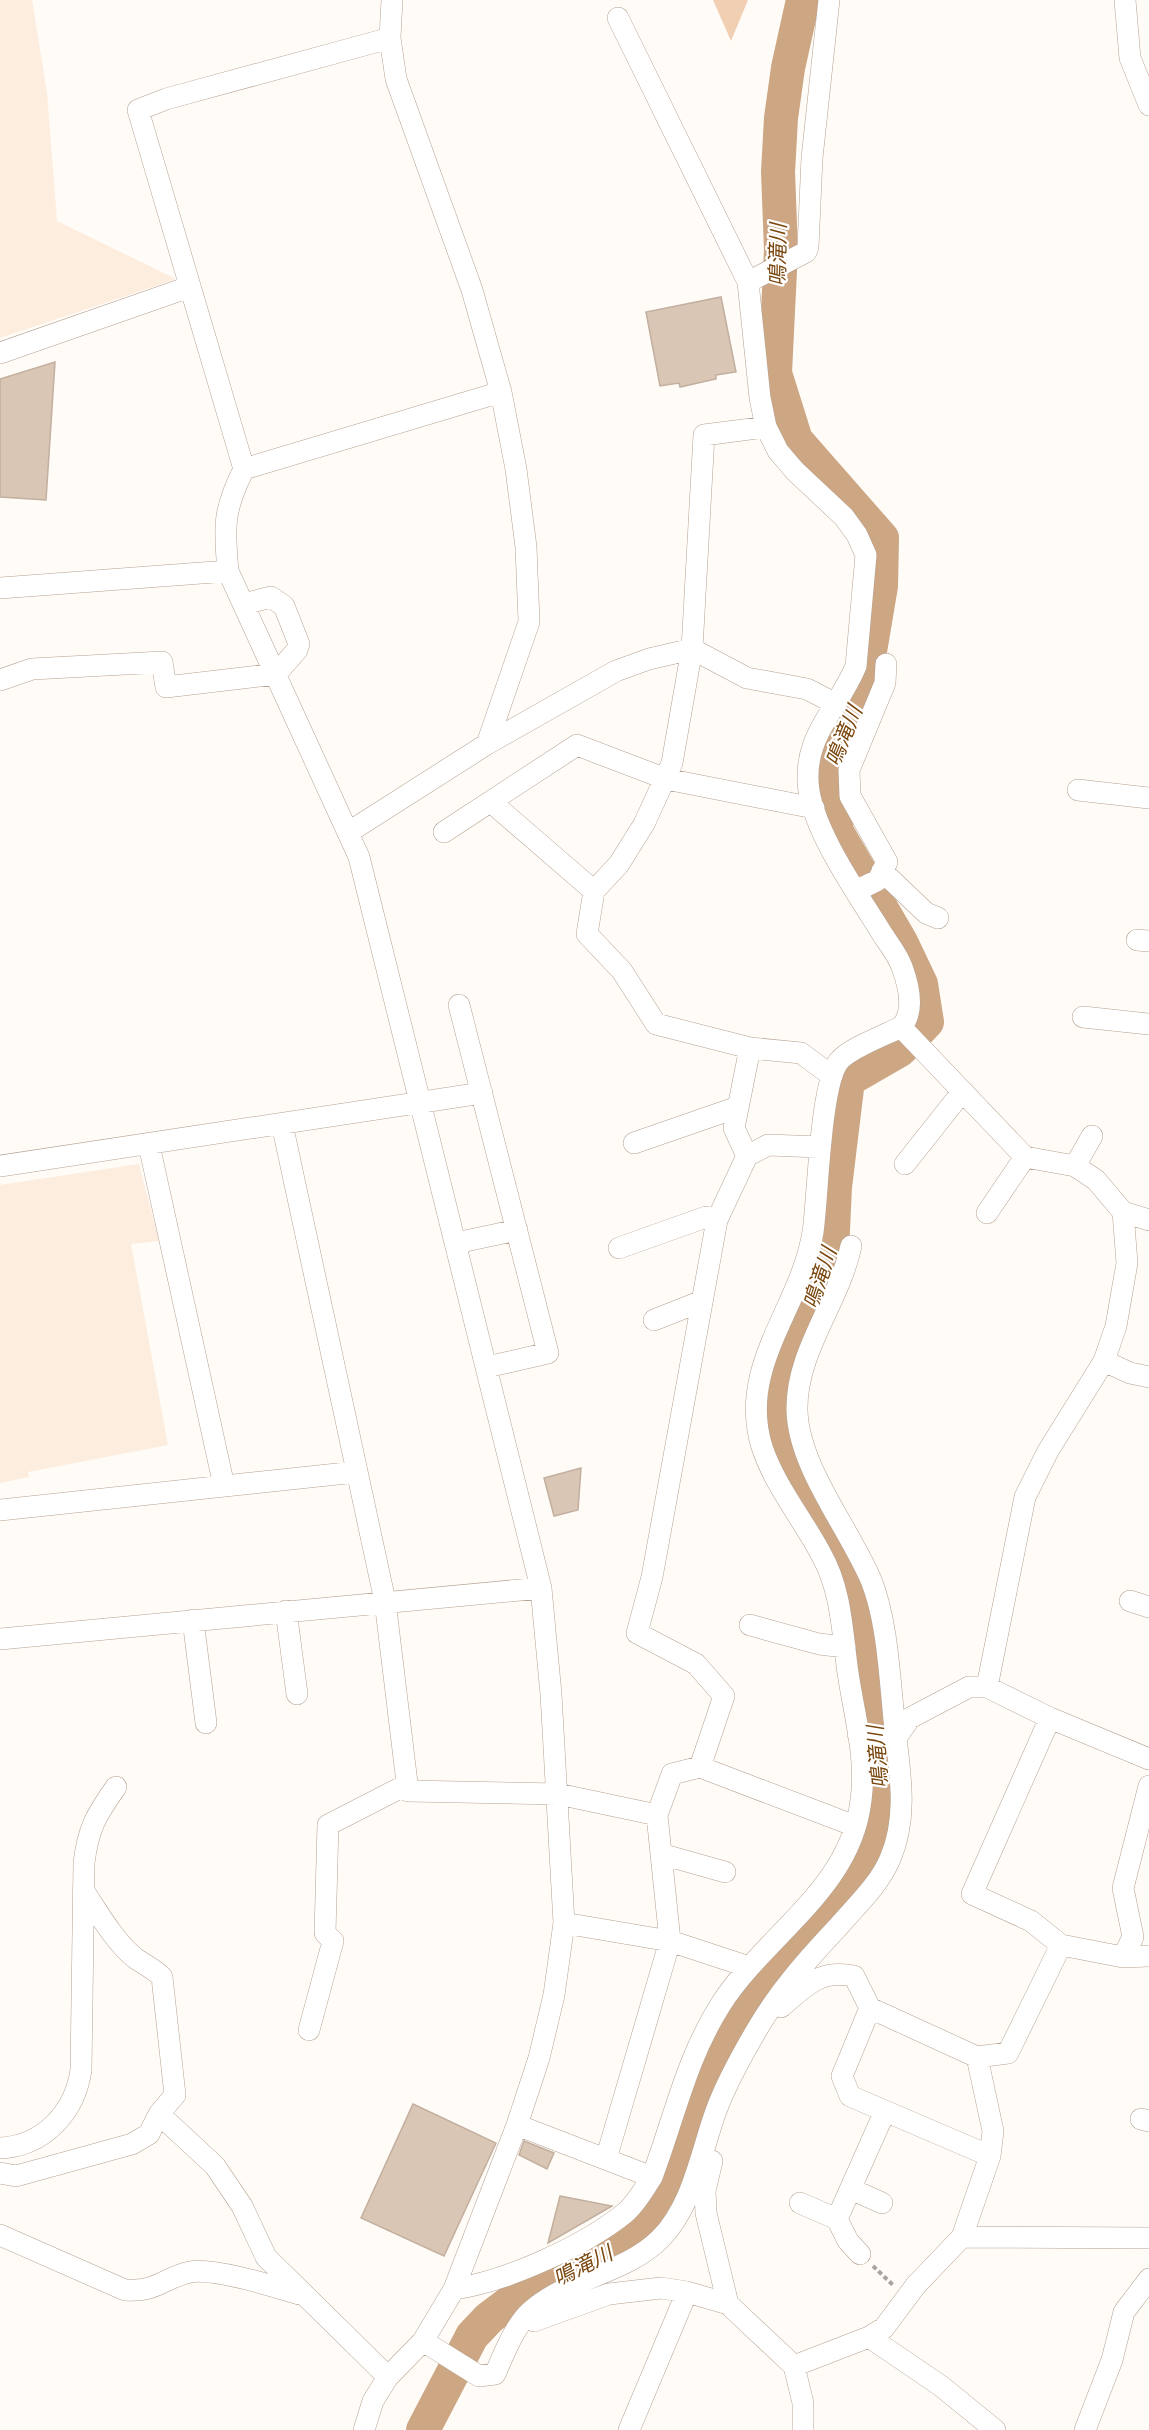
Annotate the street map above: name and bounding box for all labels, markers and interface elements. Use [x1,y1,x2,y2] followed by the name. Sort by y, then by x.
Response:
[764,221,791,287] water label: 鳴滝川
[820,700,868,770] water label: 鳴滝川
[798,1242,842,1312] water label: 鳴滝川
[862,1723,893,1790] water label: 鳴滝川
[549,2239,618,2291] water label: 鳴滝川

